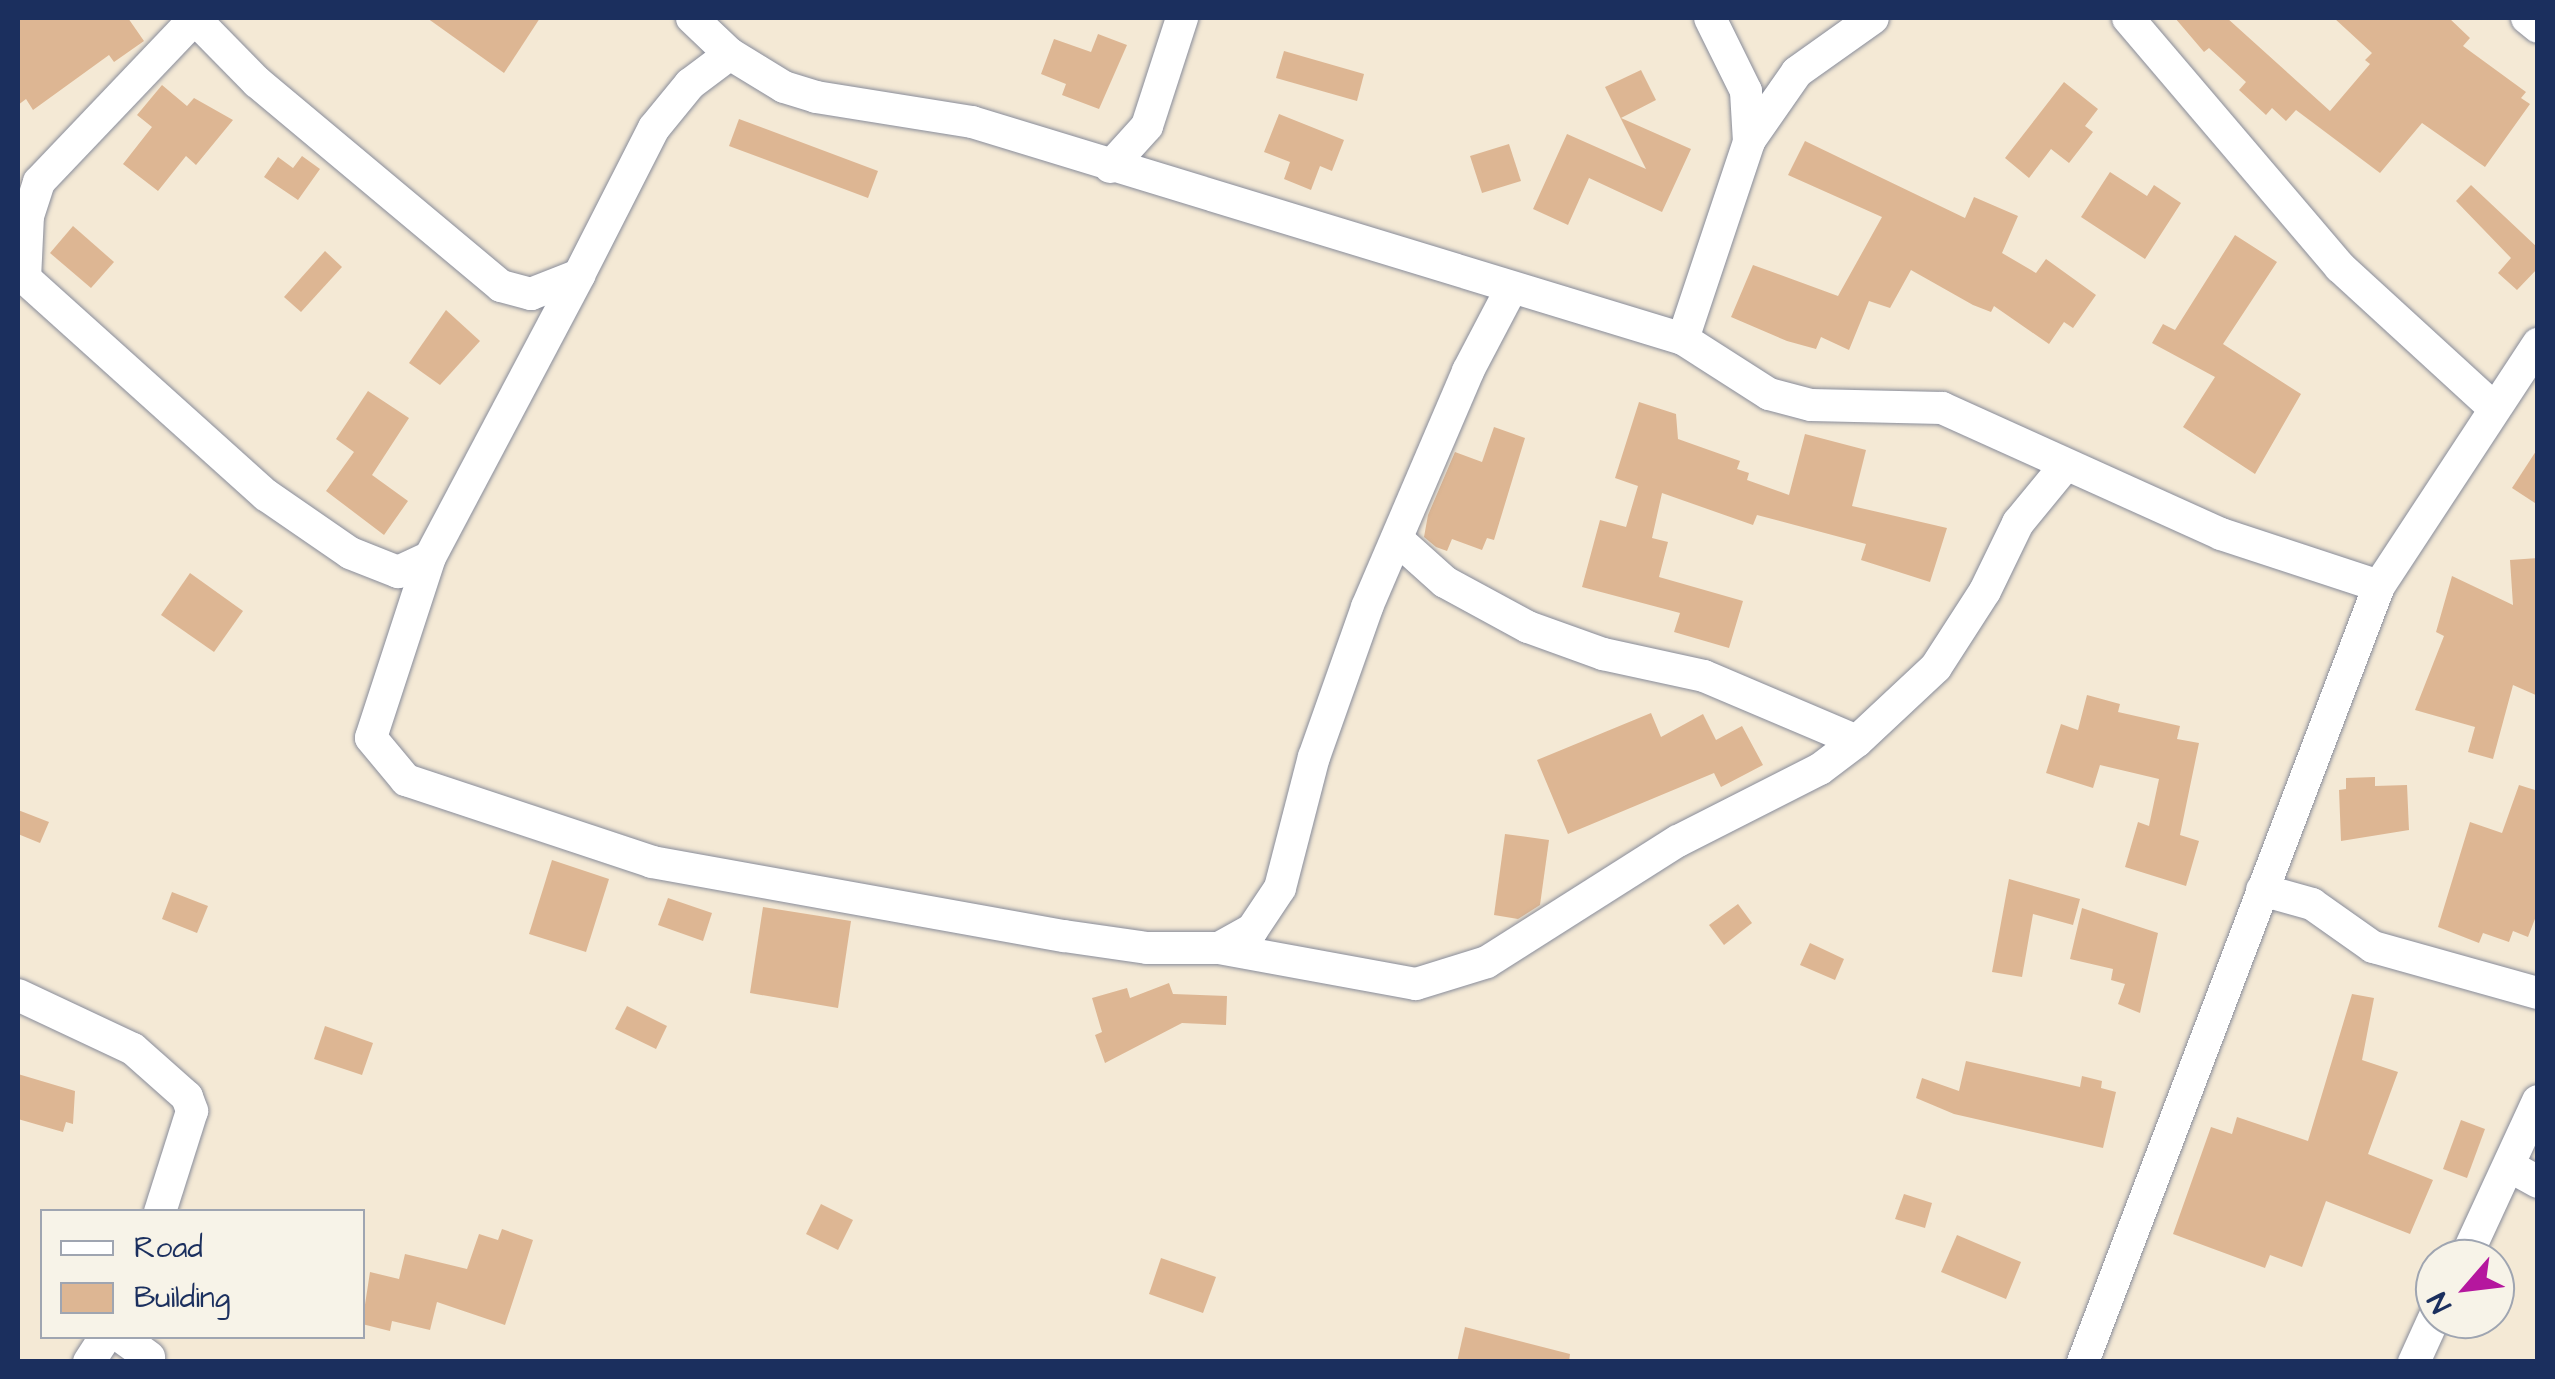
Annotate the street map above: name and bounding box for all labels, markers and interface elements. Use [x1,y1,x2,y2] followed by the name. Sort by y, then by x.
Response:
[40,1209,365,1339] legend
[134,1227,203,1269] text: Road
[2415,1239,2515,1339] north arrow
[134,1277,230,1319] text: Building
[2418,1285,2461,1319] text: N

